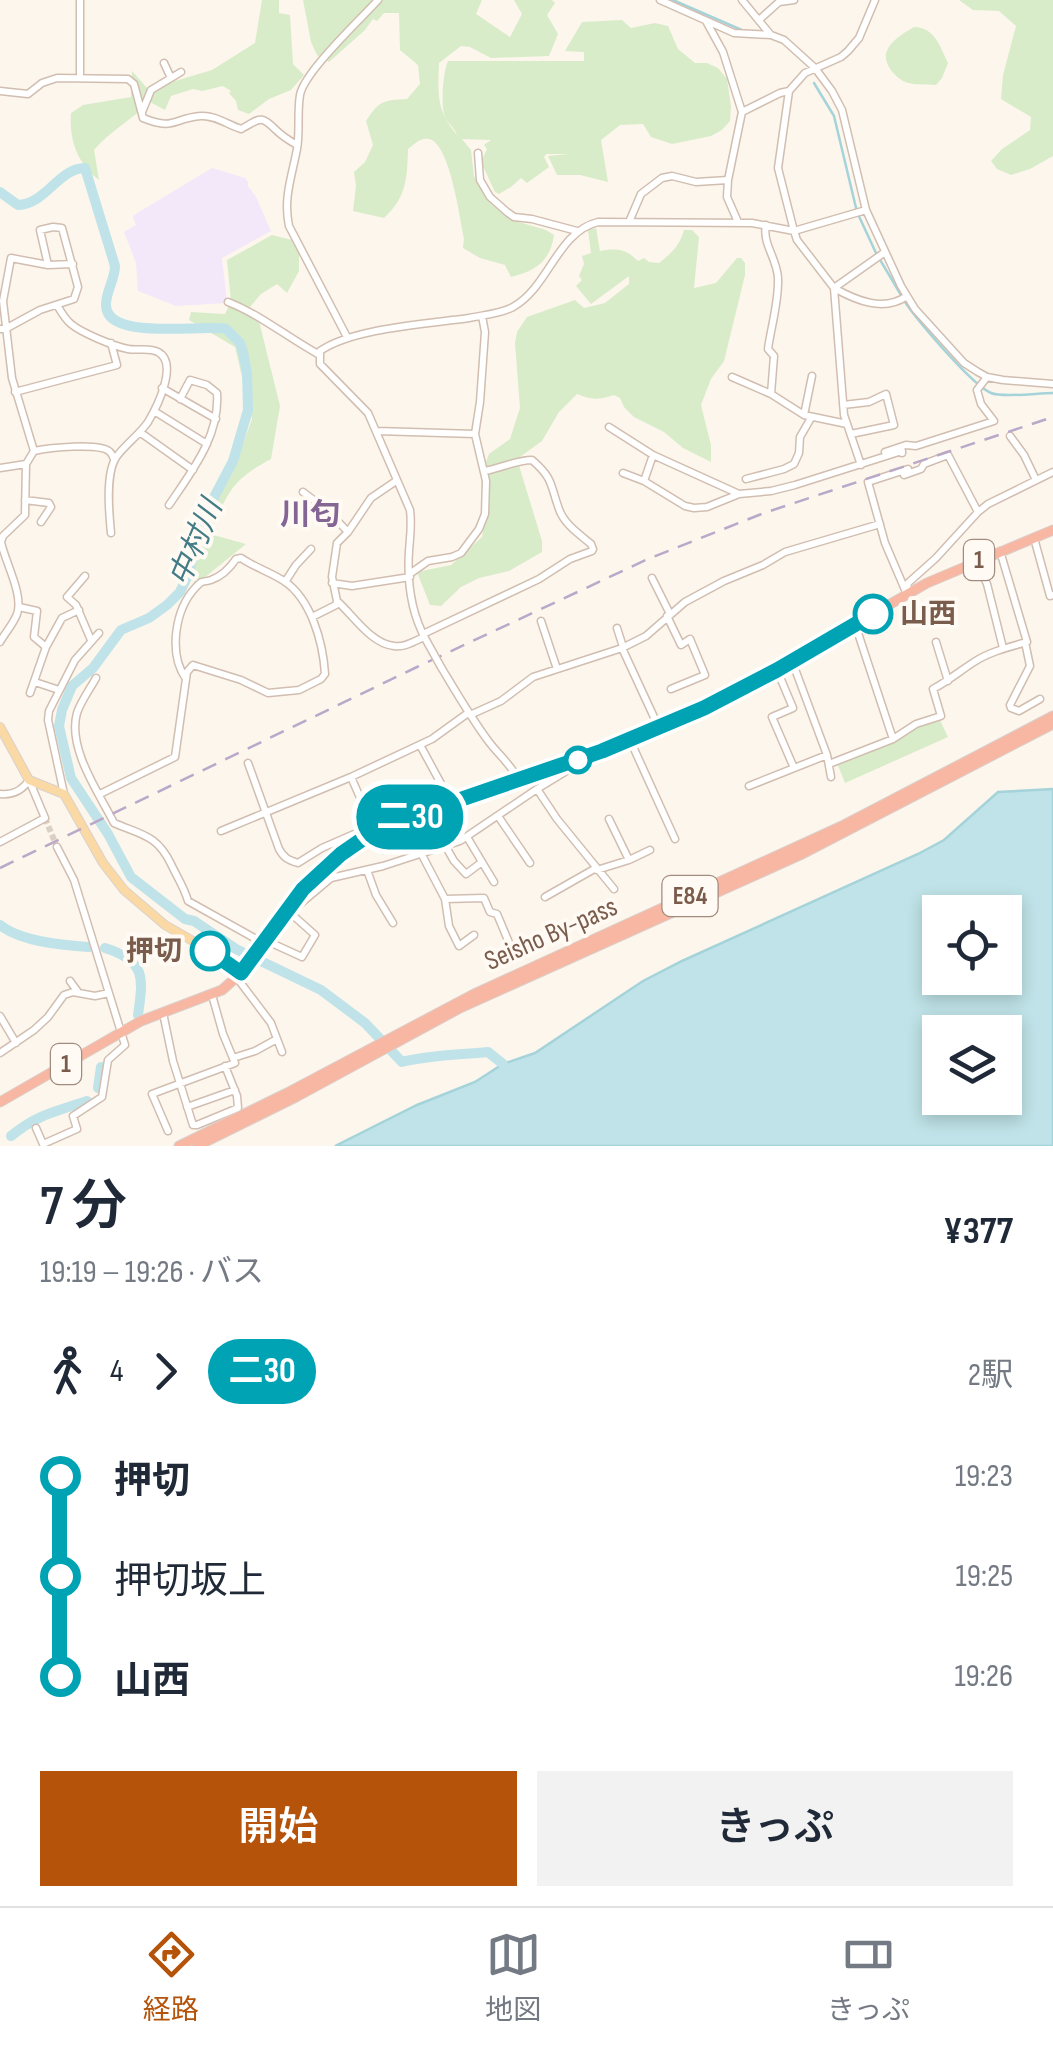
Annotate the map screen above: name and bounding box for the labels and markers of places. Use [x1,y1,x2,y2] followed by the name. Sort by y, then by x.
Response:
[854,595,892,633] marker: 山西
[900,598,956,631] place label: 山西
[565,747,591,773] unlabelled marker
[191,932,229,970] marker: 押切
[126,935,182,968] place label: 押切

